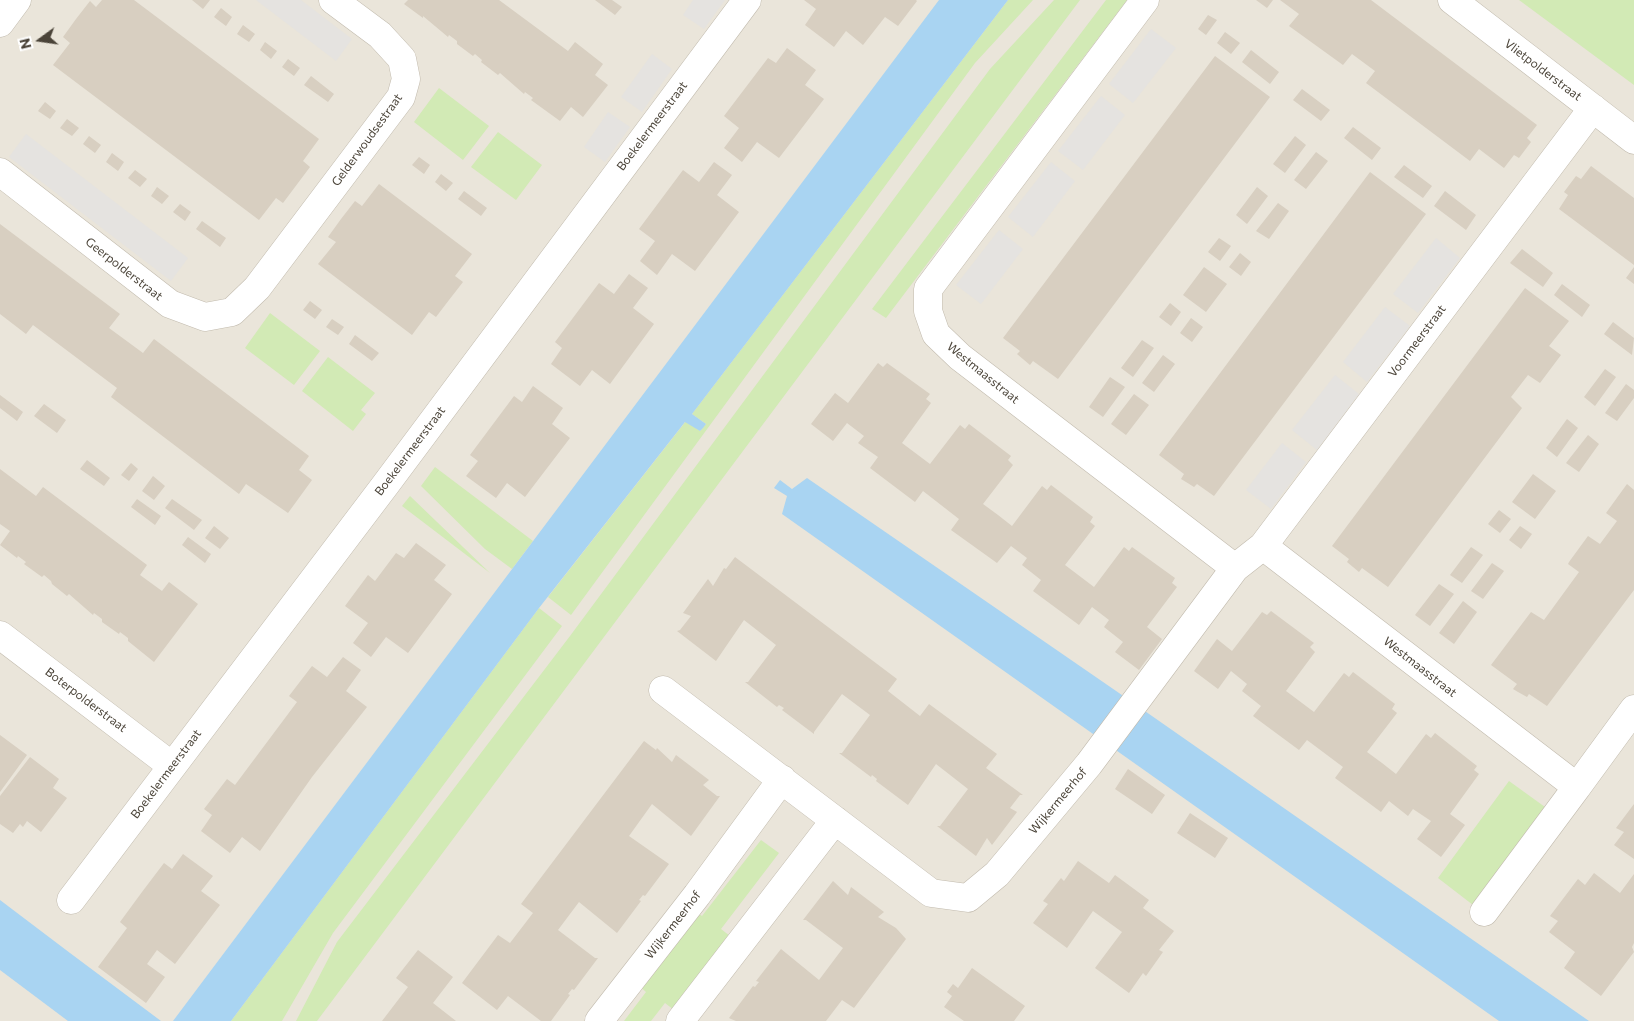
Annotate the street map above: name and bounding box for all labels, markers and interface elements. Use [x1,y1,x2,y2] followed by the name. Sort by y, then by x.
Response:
[15,15,65,65] north arrow
[1501,36,1585,104] street label: Vlietpolderstraat
[15,37,34,51] text: N
[614,78,690,174] street label: Boekelermeerstraat
[329,91,405,189] street label: Gelderwoudsestraat
[83,234,165,304] street label: Geerpolderstraat
[1385,302,1449,380] street label: Voormeerstraat
[944,339,1022,407] street label: Westmaasstraat
[372,403,448,499] street label: Boekelermeerstraat
[1380,634,1460,700] street label: Westmaasstraat
[42,665,130,735] street label: Boterpolderstraat
[128,726,204,822] street label: Boekelermeerstraat
[1026,765,1090,837] street label: Wijkermeerhof
[642,888,704,962] street label: Wijkermeerhof

